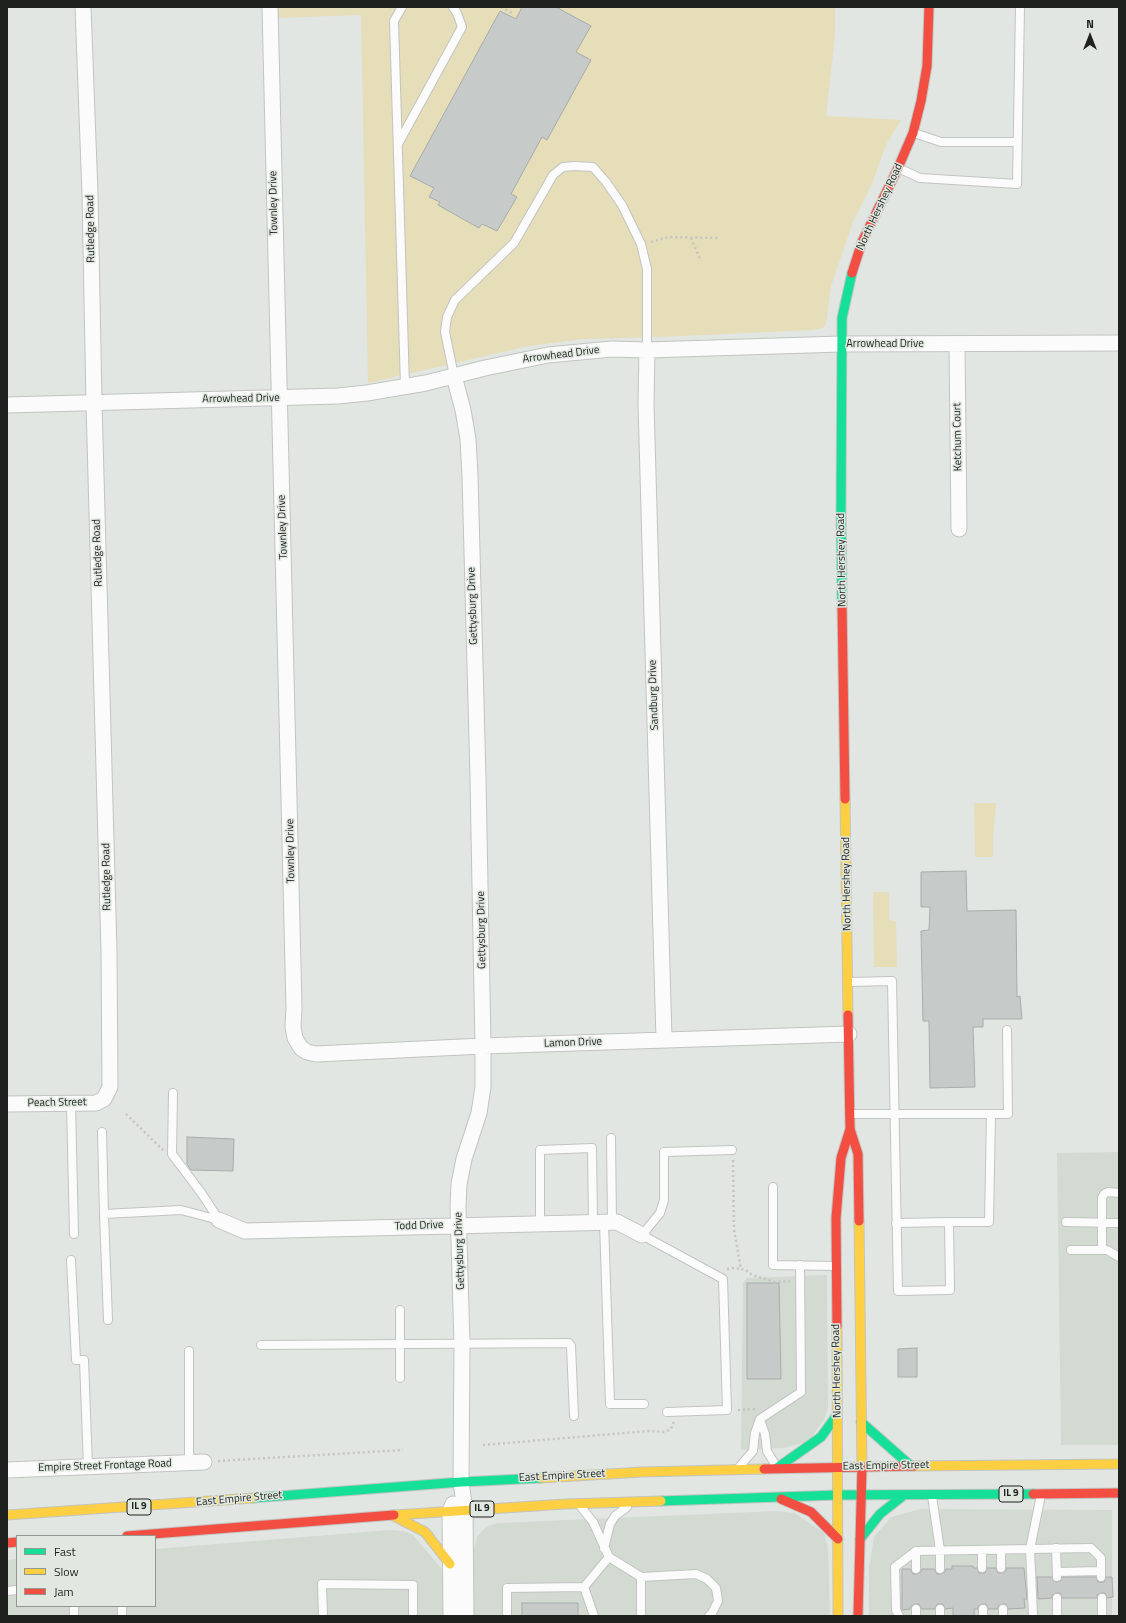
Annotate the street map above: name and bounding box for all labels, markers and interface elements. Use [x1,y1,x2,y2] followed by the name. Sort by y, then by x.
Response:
[1070,16,1110,56] north arrow
[1086,16,1094,32] text: N
[854,162,906,252] street label: North Hershey Road
[267,171,281,235] street label: Townley Drive
[84,195,98,263] street label: Rutledge Road
[846,337,924,351] street label: Arrowhead Drive
[522,344,600,366] street label: Arrowhead Drive
[202,392,280,406] street label: Arrowhead Drive
[951,402,965,472] street label: Ketchum Court
[275,494,291,560] street label: Townley Drive
[835,513,849,607] street label: North Hershey Road
[90,519,106,587] street label: Rutledge Road
[465,567,481,645] street label: Gettysburg Drive
[646,659,662,731] street label: Sandburg Drive
[284,819,298,883] street label: Townley Drive
[840,837,854,931] street label: North Hershey Road
[100,843,114,911] street label: Rutledge Road
[475,891,489,969] street label: Gettysburg Drive
[544,1035,602,1051] street label: Lamon Drive
[27,1096,87,1110] street label: Peach Street
[452,1212,468,1290] street label: Gettysburg Drive
[394,1219,444,1233] street label: Todd Drive
[830,1324,844,1418] street label: North Hershey Road
[38,1457,172,1475] street label: Empire Street Frontage Road
[843,1459,929,1473] street label: East Empire Street
[518,1467,606,1485] street label: East Empire Street
[999,1486,1023,1502] road number: IL 9
[195,1489,283,1509] street label: East Empire Street
[127,1499,151,1515] road number: IL 9
[470,1501,494,1517] road number: IL 9
[16,1535,156,1607] legend
[54,1542,76,1561] text: Fast
[54,1562,79,1581] text: Slow
[54,1582,74,1601] text: Jam

